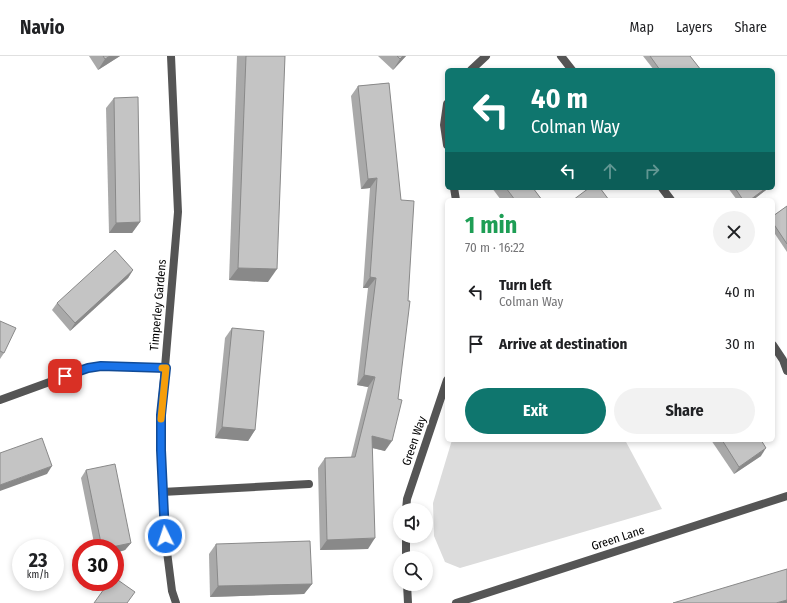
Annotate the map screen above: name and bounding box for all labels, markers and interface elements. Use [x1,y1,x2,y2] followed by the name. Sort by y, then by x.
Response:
[20,16,65,39] text: Navio
[630,19,654,36] text: Map
[676,19,712,36] text: Layers
[734,19,767,36] text: Share
[531,82,588,115] text: 40 m
[465,84,517,136] icon: left
[531,116,620,138] text: Colman Way
[557,160,579,182] icon: left
[599,160,621,182] icon: ahead
[641,160,663,182] icon: right
[465,211,517,239] text: 1 min
[713,211,755,253] button: close
[465,240,525,255] text: 70 m · 16:22
[147,259,169,351] street label: Timperley Gardens
[499,276,552,294] text: Turn left
[465,281,487,303] icon: left
[725,283,755,301] text: 40 m
[499,294,563,309] text: Colman Way
[465,333,487,355] icon: arrive
[499,335,627,353] text: Arrive at destination
[725,335,755,353] text: 30 m
[48,359,82,393] pin
[54,365,76,387] icon: arrive
[465,388,606,434] button: Exit
[614,388,755,434] button: Share
[399,414,429,468] street label: Green Way
[393,503,433,591] map controls
[393,503,433,543] button: sound
[144,515,186,557] position arrow
[590,523,646,553] street label: Green Lane
[72,539,124,591] speed limit sign: 30
[29,548,47,572] text: 23
[393,551,433,591] button: search
[27,569,49,581] text: km/h

